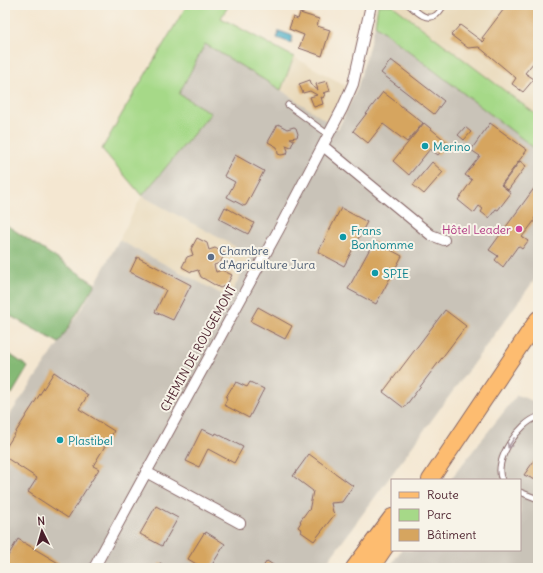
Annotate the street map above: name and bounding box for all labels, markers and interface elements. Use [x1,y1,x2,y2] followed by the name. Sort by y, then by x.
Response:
[433,139,471,154] place label: Merino
[420,141,430,151] marker: Merino
[442,222,511,237] place label: Hôtel Leader
[351,223,414,252] place label: Frans Bonhomme
[514,224,524,234] marker: Hôtel Leader
[338,232,348,242] marker: Frans Bonhomme
[219,243,315,272] place label: Chambre d'Agriculture Jura
[206,252,216,262] marker: Chambre d'Agriculture Jura
[383,266,409,281] place label: SPIE
[370,268,380,278] marker: SPIE
[157,282,239,414] street label: CHEMIN DE ROUGEMONT
[68,433,113,448] place label: Plastibel
[55,435,65,445] marker: Plastibel
[506,437,514,449] one-way arrow
[391,479,521,551] legend
[427,487,459,502] text: Route
[427,507,452,522] text: Parc
[22,511,62,551] north arrow
[37,514,46,528] text: N
[427,527,476,542] text: Bâtiment

